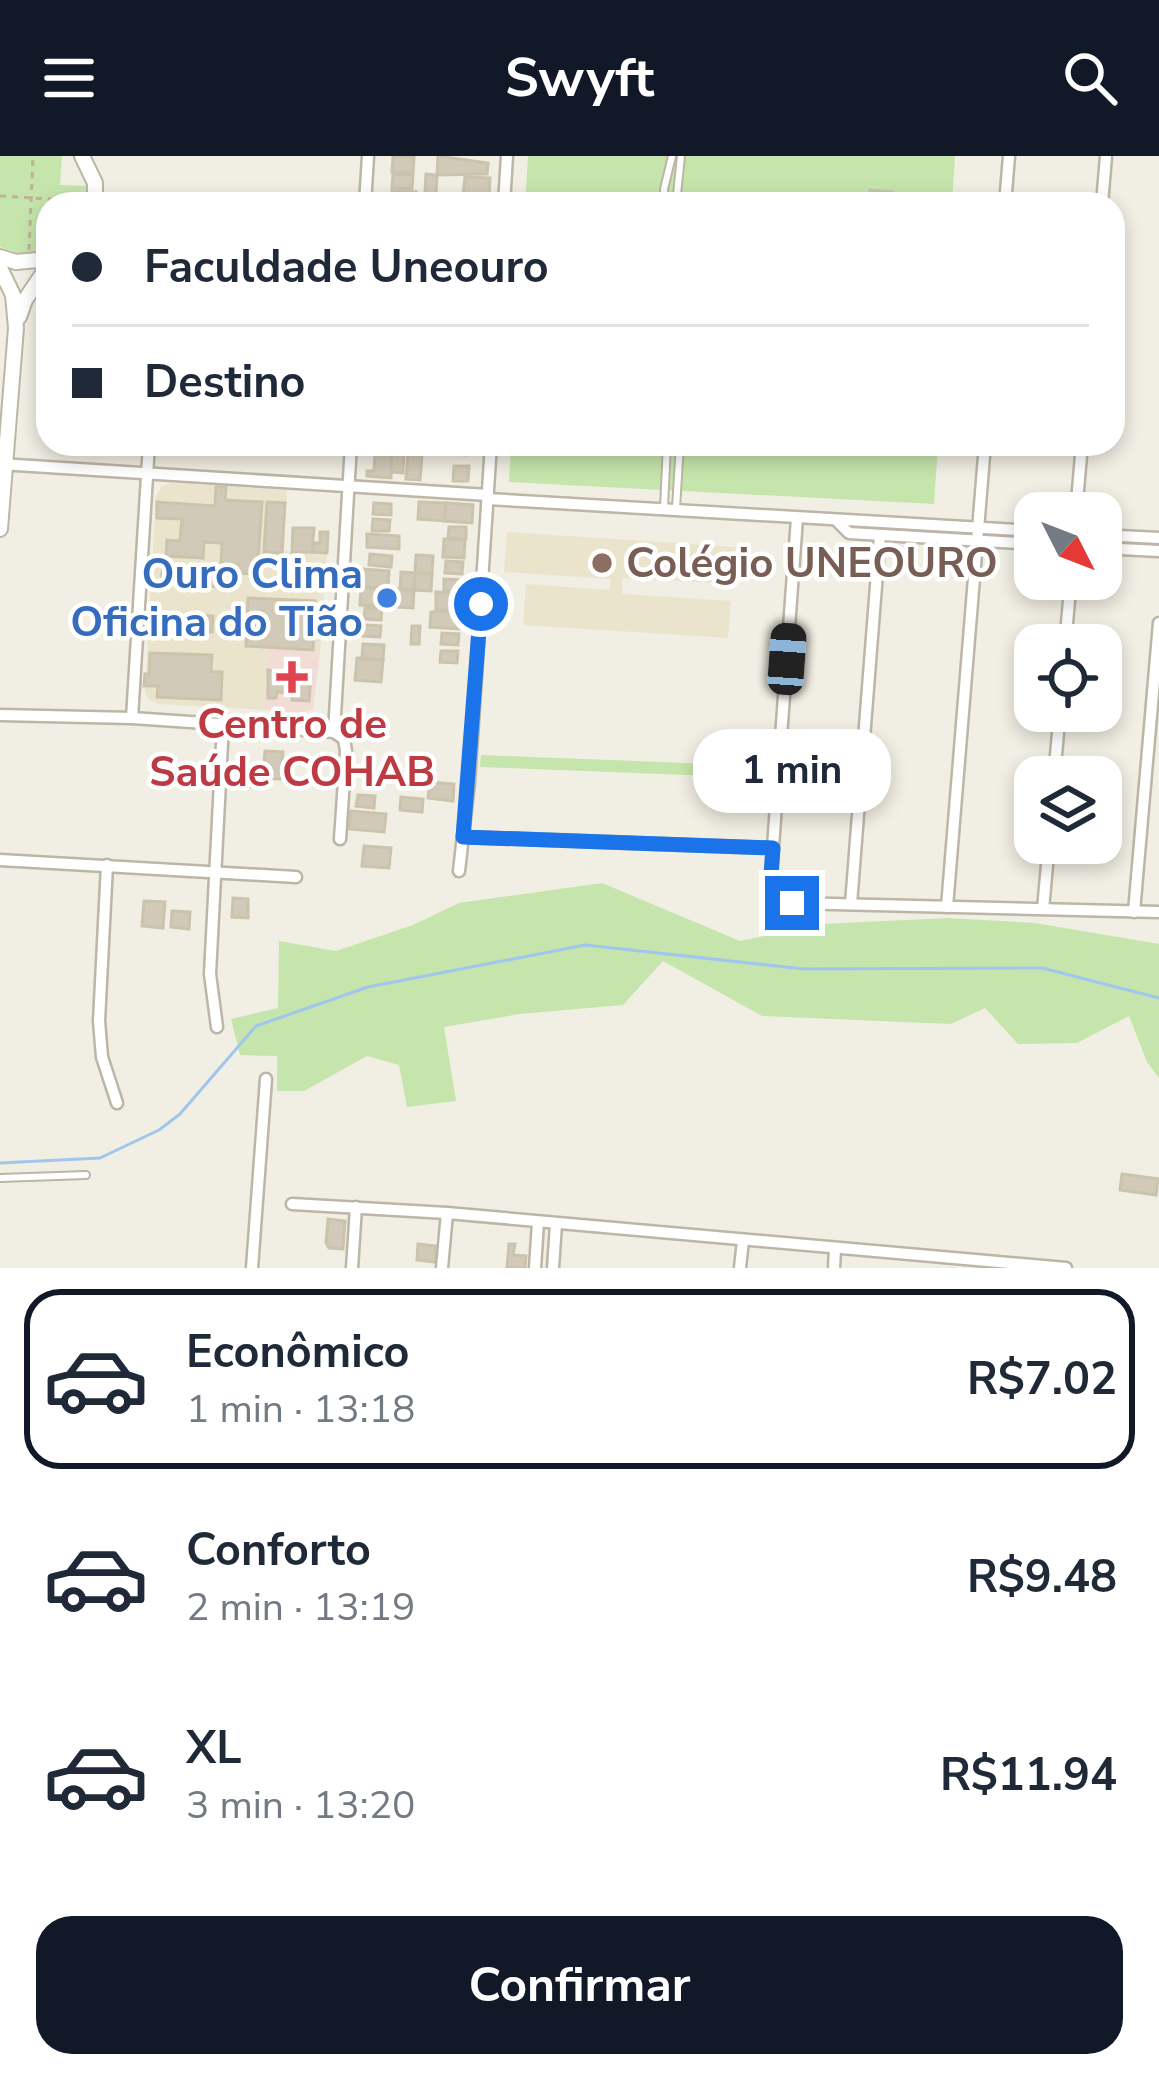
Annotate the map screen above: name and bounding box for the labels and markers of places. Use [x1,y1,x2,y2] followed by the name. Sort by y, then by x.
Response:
[626,535,998,592] place label: Colégio UNEOURO
[70,546,363,651] place label: Ouro Clima Oficina do Tião
[589,550,615,576] marker: Colégio UNEOURO
[374,585,400,611] marker: Ouro Clima Oficina do Tião
[276,661,308,693] marker: Centro de Saúde COHAB
[149,696,435,801] place label: Centro de Saúde COHAB

